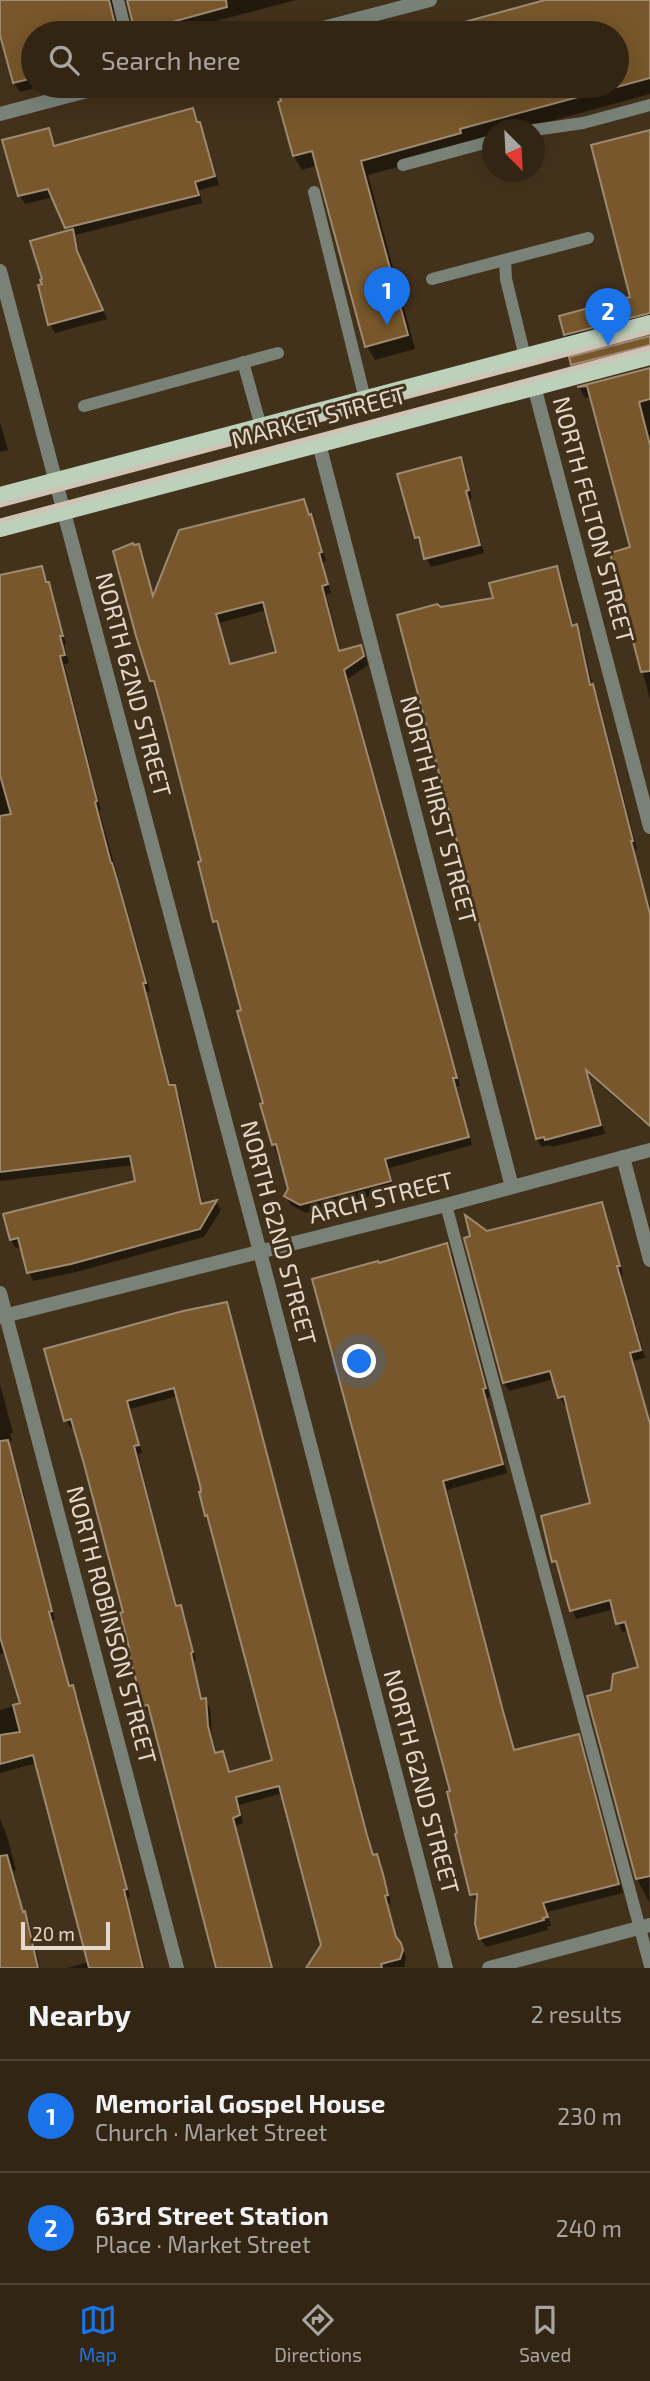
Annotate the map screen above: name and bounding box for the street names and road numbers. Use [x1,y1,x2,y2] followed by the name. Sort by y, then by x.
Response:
[228,379,409,454] street label: MARKET STREET
[548,393,641,646] street label: NORTH FELTON STREET
[91,569,178,800] street label: NORTH 62ND STREET
[395,692,484,927] street label: NORTH HIRST STREET
[236,1117,323,1348] street label: NORTH 62ND STREET
[305,1165,456,1229] street label: ARCH STREET
[61,1482,164,1767] street label: NORTH ROBINSON STREET
[379,1666,466,1897] street label: NORTH 62ND STREET

